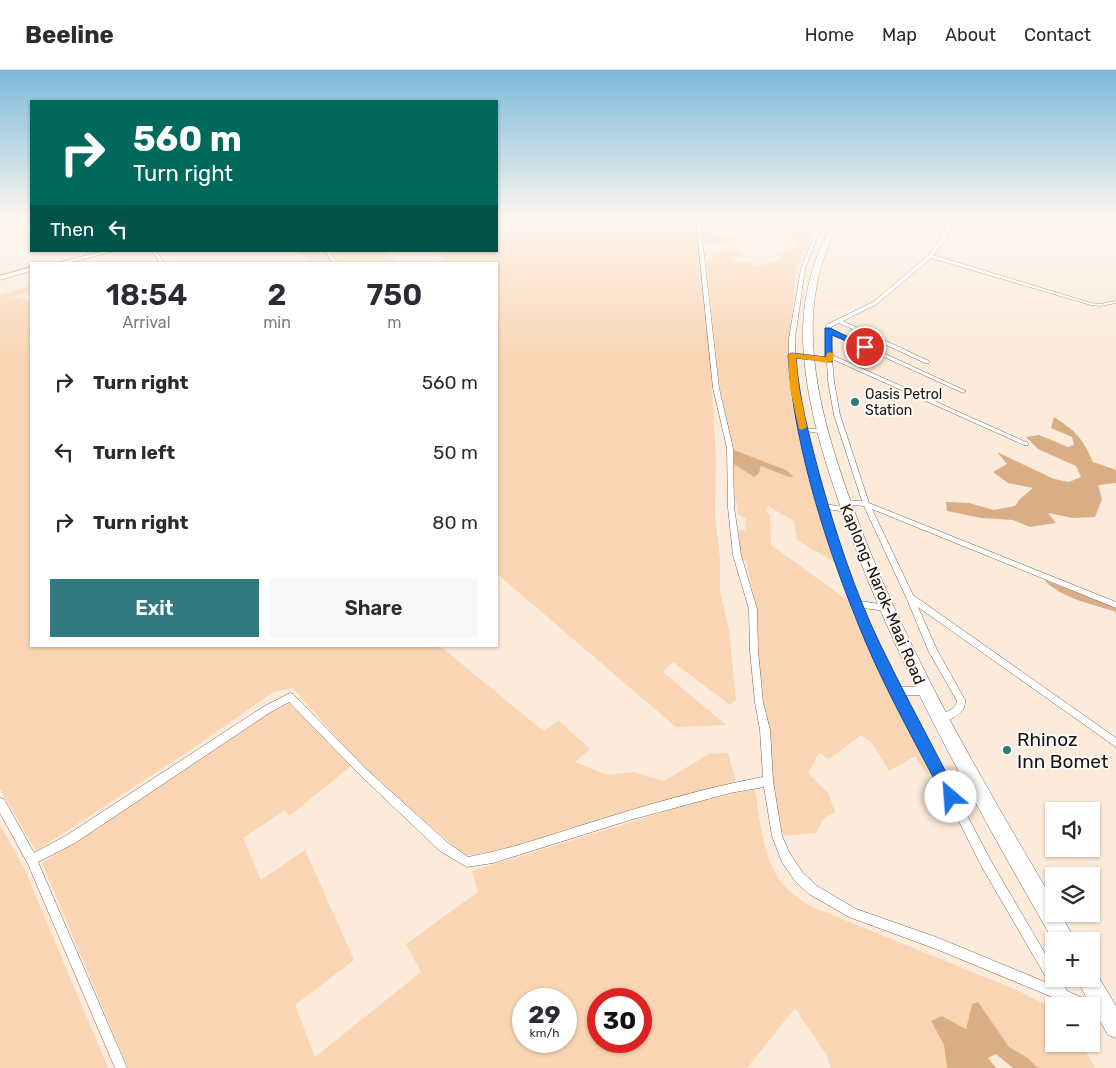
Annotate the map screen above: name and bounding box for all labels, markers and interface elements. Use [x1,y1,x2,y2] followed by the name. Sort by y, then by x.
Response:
[25,21,114,49] text: Beeline
[805,24,854,46] text: Home
[882,24,917,46] text: Map
[945,24,996,46] text: About
[1024,24,1091,46] text: Contact
[133,118,242,160] text: 560 m
[50,120,115,185] icon: right
[133,160,233,187] text: Turn right
[104,215,132,243] icon: left
[50,218,94,241] text: Then
[106,277,187,313] text: 18:54
[268,277,287,313] text: 2
[367,277,422,313] text: 750
[123,313,171,332] text: Arrival
[263,313,291,332] text: min
[387,313,402,332] text: m
[844,326,886,368] pin
[851,333,879,361] icon: arrive
[50,368,78,396] icon: right
[93,371,188,394] text: Turn right
[422,371,478,394] text: 560 m
[865,386,942,419] place label: Oasis Petrol Station
[849,396,861,408] marker: Oasis Petrol Station
[50,438,78,466] icon: left
[93,441,175,464] text: Turn left
[433,441,478,464] text: 50 m
[836,501,929,687] street label: Kaplong-Narok-Maai Road
[50,508,78,536] icon: right
[93,511,188,534] text: Turn right
[432,511,478,534] text: 80 m
[50,579,259,637] button: Exit
[269,579,478,637] button: Share
[1017,728,1109,773] place label: Rhinoz Inn Bomet
[1001,744,1013,756] marker: Rhinoz Inn Bomet
[924,770,976,822] position arrow
[1045,802,1100,1052] map controls
[1045,802,1100,857] button: sound
[1045,867,1100,922] button: layers
[1045,932,1100,987] button: +
[587,988,652,1053] speed limit sign: 30
[1045,997,1100,1052] button: −
[528,1000,561,1029] text: 29
[530,1026,559,1040] text: km/h

